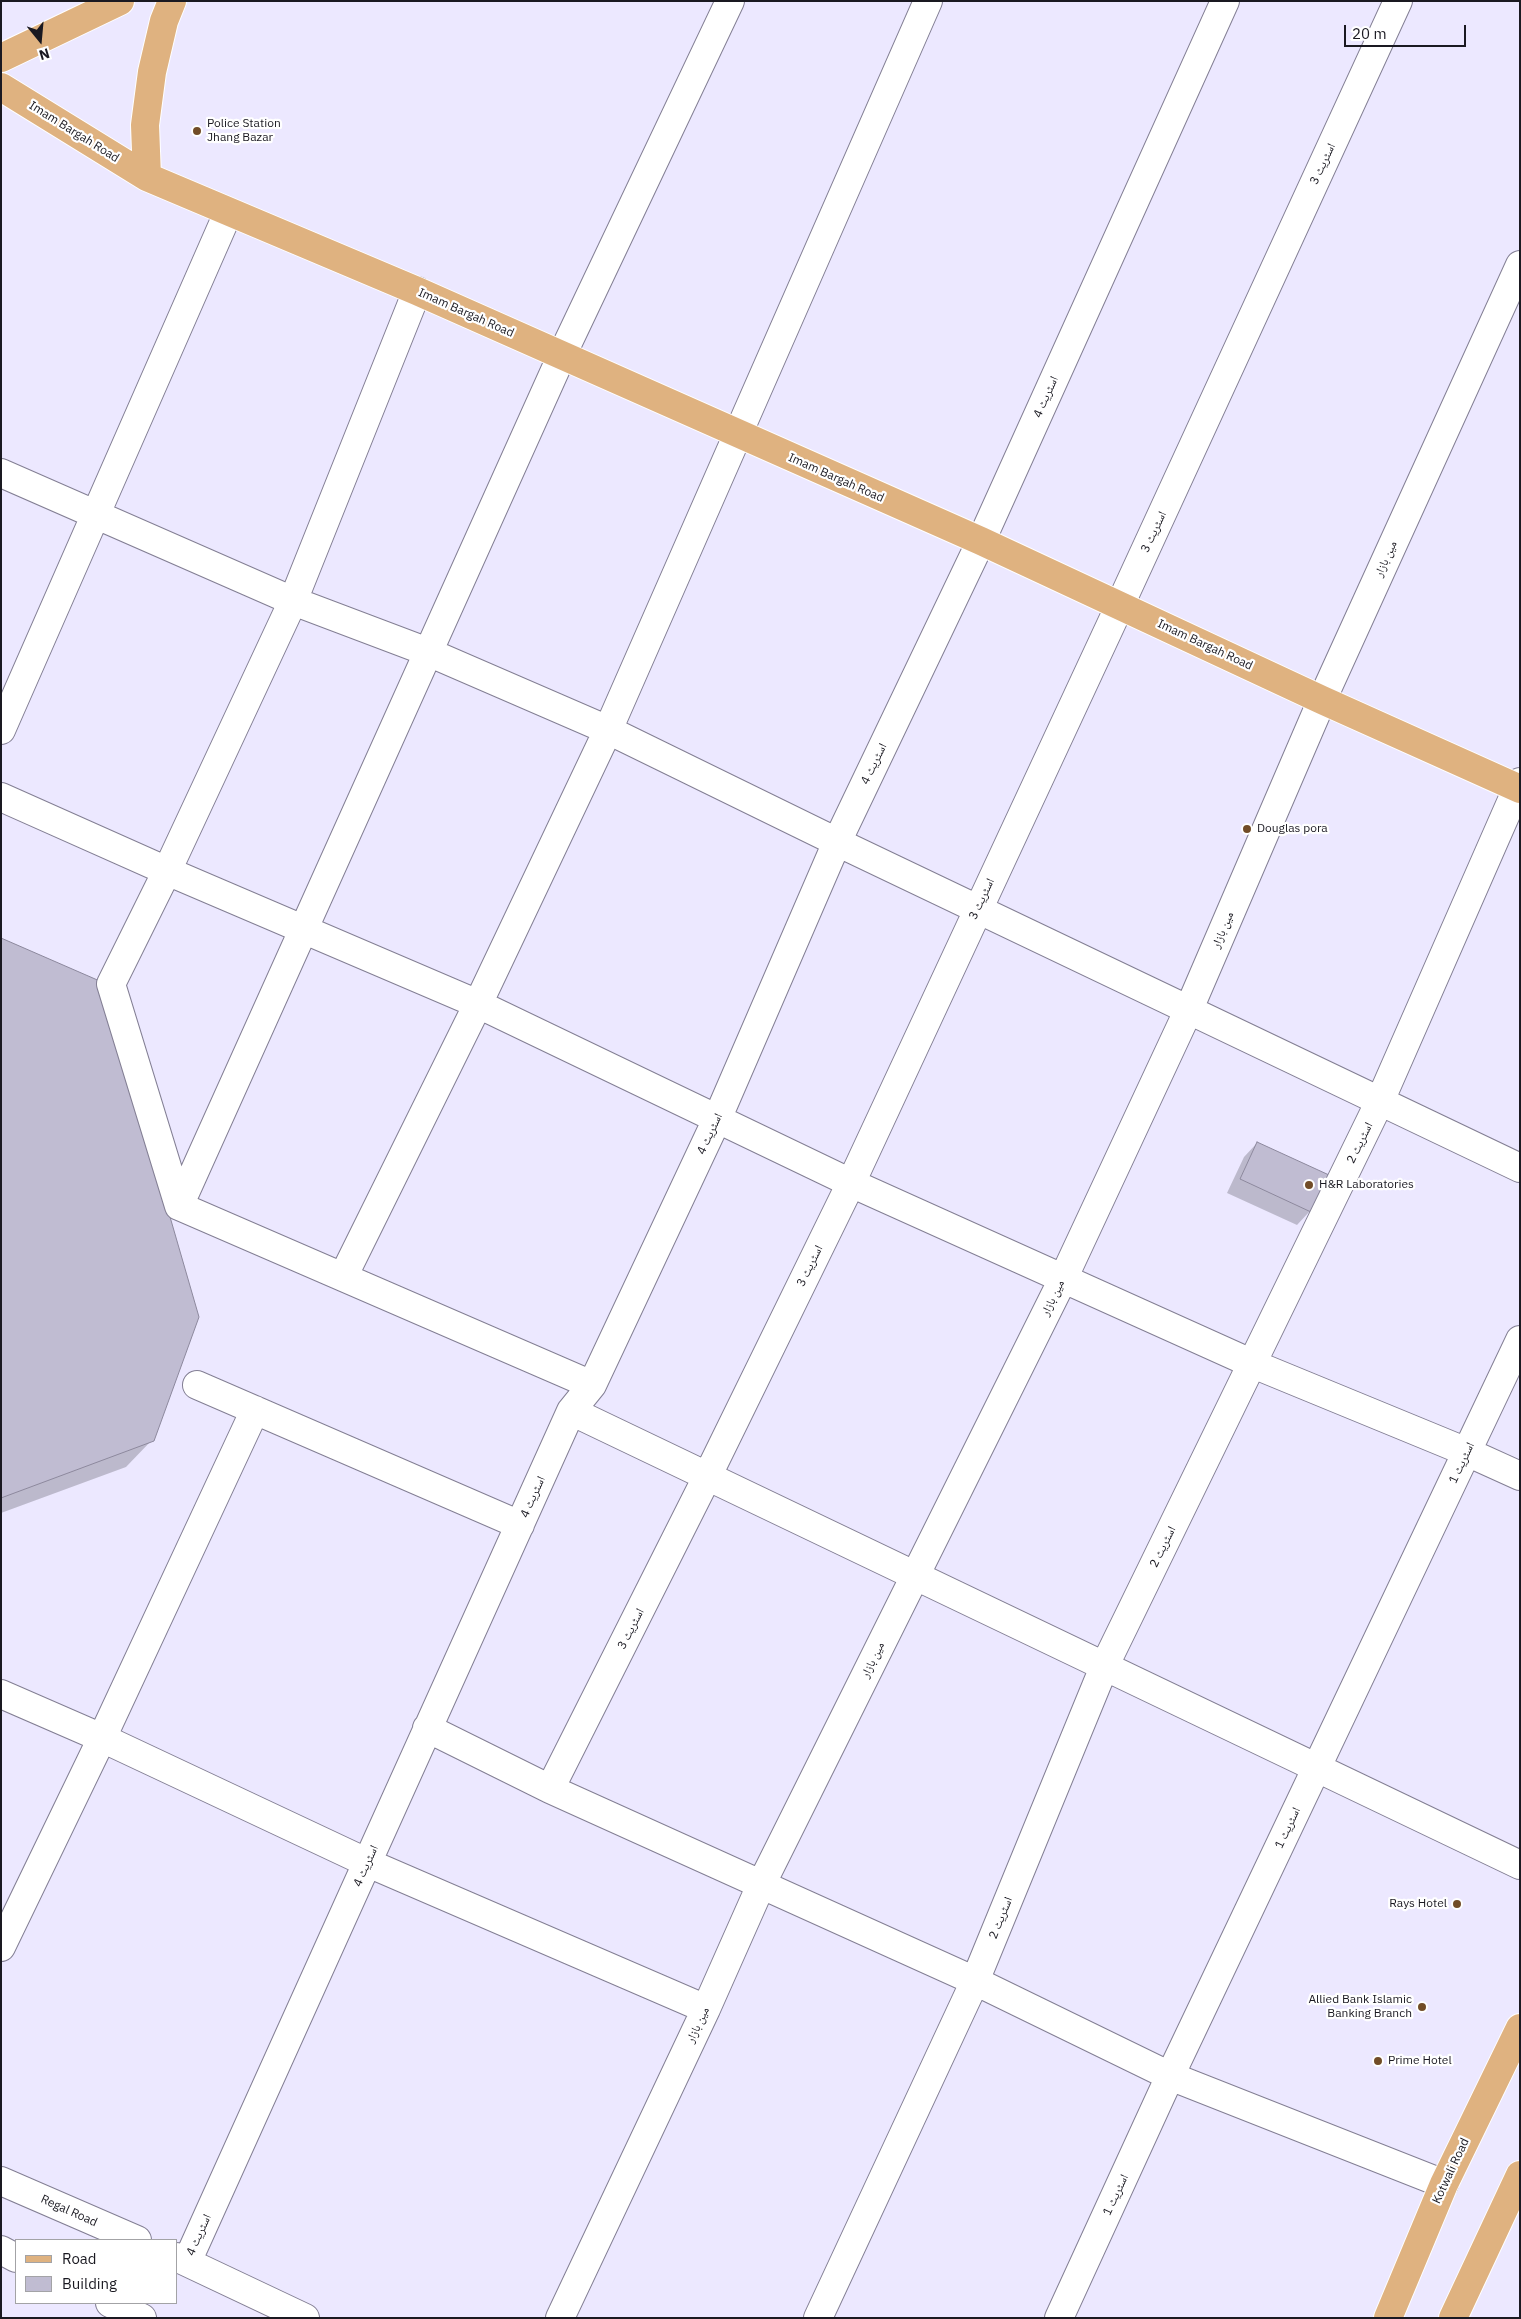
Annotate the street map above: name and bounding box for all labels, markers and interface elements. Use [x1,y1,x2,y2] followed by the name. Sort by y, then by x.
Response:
[15,15,65,65] north arrow
[1346,15,1468,47] scale bar
[1352,24,1387,43] text: 20 m
[37,44,52,64] text: N
[26,99,122,165] street label: Imam Bargah Road
[207,117,281,145] place label: Police Station Jhang Bazar
[191,125,203,137] marker: Police Station Jhang Bazar
[1307,141,1339,187] street label: اسٹریٹ 3
[416,285,516,341] street label: Imam Bargah Road
[1031,374,1061,420] street label: اسٹریٹ 4
[786,450,886,506] street label: Imam Bargah Road
[1138,509,1170,555] street label: اسٹریٹ 3
[1372,539,1400,579] street label: مین بازار
[1155,617,1255,673] street label: Imam Bargah Road
[858,741,890,787] street label: اسٹریٹ 4
[1257,822,1328,836] place label: Douglas pora
[1241,823,1253,835] marker: Douglas pora
[966,876,998,922] street label: اسٹریٹ 3
[1209,910,1237,950] street label: مین بازار
[694,1111,726,1157] street label: اسٹریٹ 4
[1344,1120,1376,1166] street label: اسٹریٹ 2
[1319,1178,1414,1192] place label: H&R Laboratories
[1303,1179,1315,1191] marker: H&R Laboratories
[794,1243,826,1289] street label: اسٹریٹ 3
[1038,1278,1068,1318] street label: مین بازار
[1446,1440,1478,1486] street label: اسٹریٹ 1
[518,1474,548,1520] street label: اسٹریٹ 4
[1147,1524,1179,1570] street label: اسٹریٹ 2
[615,1606,647,1652] street label: اسٹریٹ 3
[858,1640,888,1680] street label: مین بازار
[1272,1805,1304,1851] street label: اسٹریٹ 1
[351,1843,381,1889] street label: اسٹریٹ 4
[986,1895,1016,1941] street label: اسٹریٹ 2
[1389,1897,1447,1911] place label: Rays Hotel
[1451,1898,1463,1910] marker: Rays Hotel
[1308,1993,1412,2021] place label: Allied Bank Islamic Banking Branch
[1416,2001,1428,2013] marker: Allied Bank Islamic Banking Branch
[683,2005,713,2045] street label: مین بازار
[1388,2054,1452,2068] place label: Prime Hotel
[1372,2055,1384,2067] marker: Prime Hotel
[1430,2136,1472,2206] street label: Kotwali Road
[1100,2172,1132,2218] street label: اسٹریٹ 1
[38,2192,100,2230] street label: Regal Road
[184,2212,214,2258] street label: اسٹریٹ 4
[15,2239,178,2304] legend
[62,2249,97,2268] text: Road
[62,2274,117,2293] text: Building

